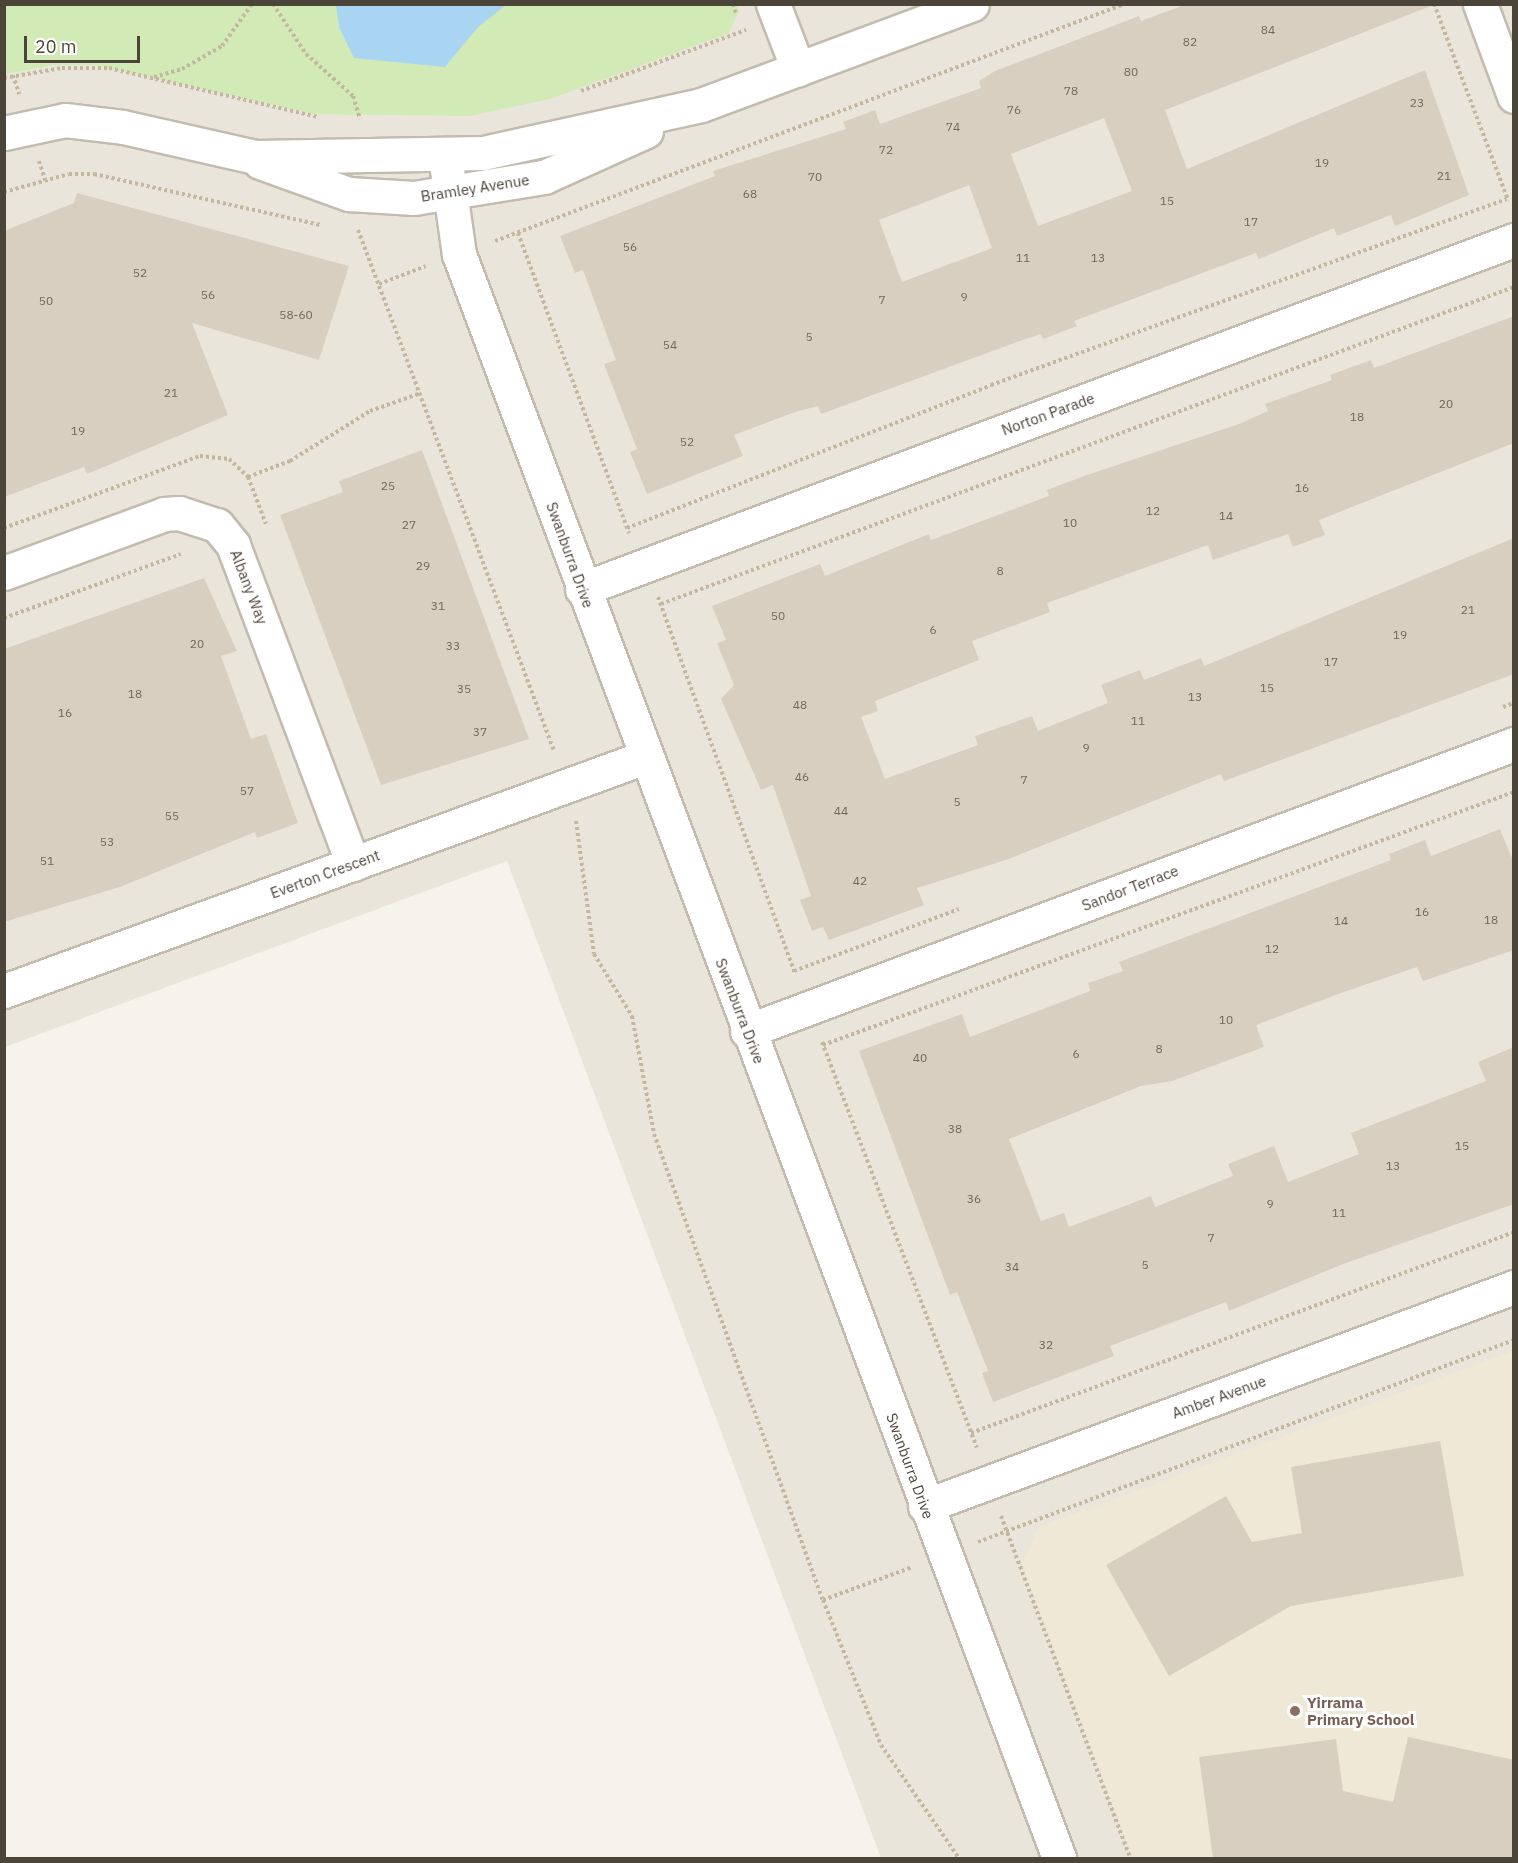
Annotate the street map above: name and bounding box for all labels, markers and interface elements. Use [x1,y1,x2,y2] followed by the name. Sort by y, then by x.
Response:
[1261,23,1275,37] house number: 84
[27,24,142,62] scale bar
[35,35,77,58] text: 20 m
[1183,35,1197,49] house number: 82
[1124,65,1138,79] house number: 80
[1064,84,1078,98] house number: 78
[1410,96,1424,110] house number: 23
[1007,103,1021,117] house number: 76
[946,120,960,134] house number: 74
[879,143,893,157] house number: 72
[1315,156,1329,170] house number: 19
[1437,169,1451,183] house number: 21
[808,170,822,184] house number: 70
[419,171,531,205] street label: Bramley Avenue
[743,187,757,201] house number: 68
[1160,194,1174,208] house number: 15
[1244,215,1258,229] house number: 17
[623,240,637,254] house number: 56
[1016,251,1030,265] house number: 11
[1091,251,1105,265] house number: 13
[133,266,147,280] house number: 52
[201,288,215,302] house number: 56
[960,290,968,304] house number: 9
[878,293,886,307] house number: 7
[39,294,53,308] house number: 50
[279,308,313,322] house number: 58-60
[805,330,813,344] house number: 5
[663,338,677,352] house number: 54
[164,386,178,400] house number: 21
[999,389,1097,439] street label: Norton Parade
[1439,397,1453,411] house number: 20
[1350,410,1364,424] house number: 18
[71,424,85,438] house number: 19
[680,435,694,449] house number: 52
[381,479,395,493] house number: 25
[1295,481,1309,495] house number: 16
[543,500,597,610] street label: Swanburra Drive
[1146,504,1160,518] house number: 12
[1219,509,1233,523] house number: 14
[1063,516,1077,530] house number: 10
[402,518,416,532] house number: 27
[227,547,271,627] street label: Albany Way
[416,559,430,573] house number: 29
[996,564,1004,578] house number: 8
[431,599,445,613] house number: 31
[1461,603,1475,617] house number: 21
[771,609,785,623] house number: 50
[929,623,937,637] house number: 6
[1393,628,1407,642] house number: 19
[190,637,204,651] house number: 20
[446,639,460,653] house number: 33
[1324,655,1338,669] house number: 17
[1260,681,1274,695] house number: 15
[457,682,471,696] house number: 35
[128,687,142,701] house number: 18
[1188,690,1202,704] house number: 13
[793,698,807,712] house number: 48
[58,706,72,720] house number: 16
[1131,714,1145,728] house number: 11
[473,725,487,739] house number: 37
[1082,741,1090,755] house number: 9
[795,770,809,784] house number: 46
[1020,773,1028,787] house number: 7
[240,784,254,798] house number: 57
[953,795,961,809] house number: 5
[834,804,848,818] house number: 44
[165,809,179,823] house number: 55
[100,835,114,849] house number: 53
[268,846,382,902] street label: Everton Crescent
[40,854,54,868] house number: 51
[1079,861,1181,915] street label: Sandor Terrace
[853,874,867,888] house number: 42
[1415,905,1429,919] house number: 16
[1484,913,1498,927] house number: 18
[1334,914,1348,928] house number: 14
[1265,942,1279,956] house number: 12
[712,956,768,1066] street label: Swanburra Drive
[1219,1013,1233,1027] house number: 10
[1155,1042,1163,1056] house number: 8
[1072,1047,1080,1061] house number: 6
[913,1051,927,1065] house number: 40
[948,1122,962,1136] house number: 38
[1455,1139,1469,1153] house number: 15
[1386,1159,1400,1173] house number: 13
[967,1192,981,1206] house number: 36
[1266,1197,1274,1211] house number: 9
[1332,1206,1346,1220] house number: 11
[1207,1231,1215,1245] house number: 7
[1141,1258,1149,1272] house number: 5
[1005,1260,1019,1274] house number: 34
[1039,1338,1053,1352] house number: 32
[1170,1372,1268,1422] street label: Amber Avenue
[883,1411,937,1521] street label: Swanburra Drive
[1307,1693,1414,1728] place label: Yirrama Primary School
[1288,1704,1302,1718] marker: Yirrama Primary School

